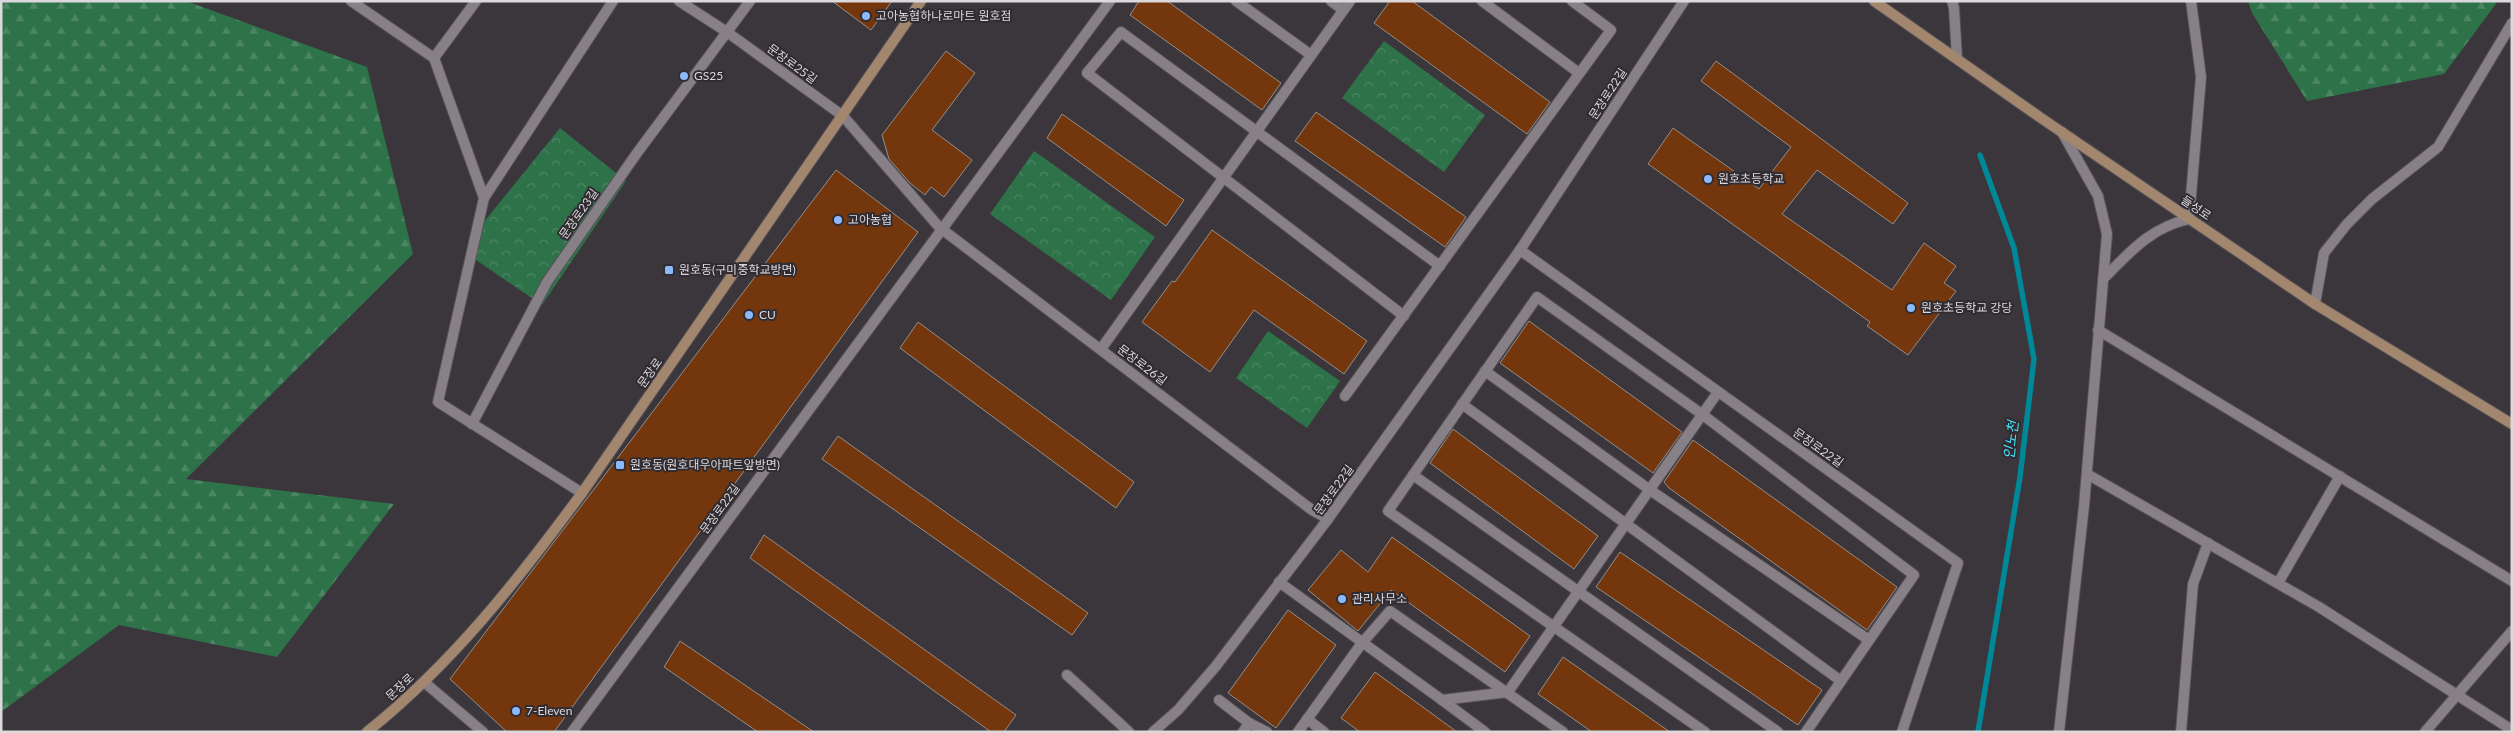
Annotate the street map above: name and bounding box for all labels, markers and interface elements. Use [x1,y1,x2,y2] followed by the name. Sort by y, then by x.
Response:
[876,8,1012,23] place label: 고아농협하나로마트 원호점
[860,10,872,22] marker: 고아농협하나로마트 원호점
[764,40,820,87] street label: 문장로25길
[1585,65,1630,122] street label: 문장로22길
[694,68,723,83] place label: GS25
[678,70,690,82] marker: GS25
[1718,171,1784,186] place label: 원호초등학교
[1702,173,1714,185] marker: 원호초등학교
[556,186,601,242] street label: 문장로23길
[2178,192,2214,223] street label: 들성로
[848,212,892,227] place label: 고아농협
[832,214,844,226] marker: 고아농협
[679,262,796,277] place label: 원호동(구미중학교방면)
[663,264,675,276] marker: 원호동(구미중학교방면)
[1921,300,2012,315] place label: 원호초등학교 강당
[1905,302,1917,314] marker: 원호초등학교 강당
[759,307,776,322] place label: CU
[743,309,755,321] marker: CU
[1115,341,1170,388] street label: 문장로26길
[634,355,665,391] street label: 문장로
[2000,419,2021,460] water label: 인노천
[1790,425,1846,470] street label: 문장로22길
[630,457,780,472] place label: 원호동(원호대우아파트앞방면)
[614,459,626,471] marker: 원호동(원호대우아파트앞방면)
[1310,462,1357,518] street label: 문장로22길
[696,481,743,537] street label: 문장로22길
[1352,591,1407,606] place label: 관리사무소
[1336,593,1348,605] marker: 관리사무소
[382,670,417,703] street label: 문장로
[526,703,572,718] place label: 7-Eleven
[510,705,522,717] marker: 7-Eleven

